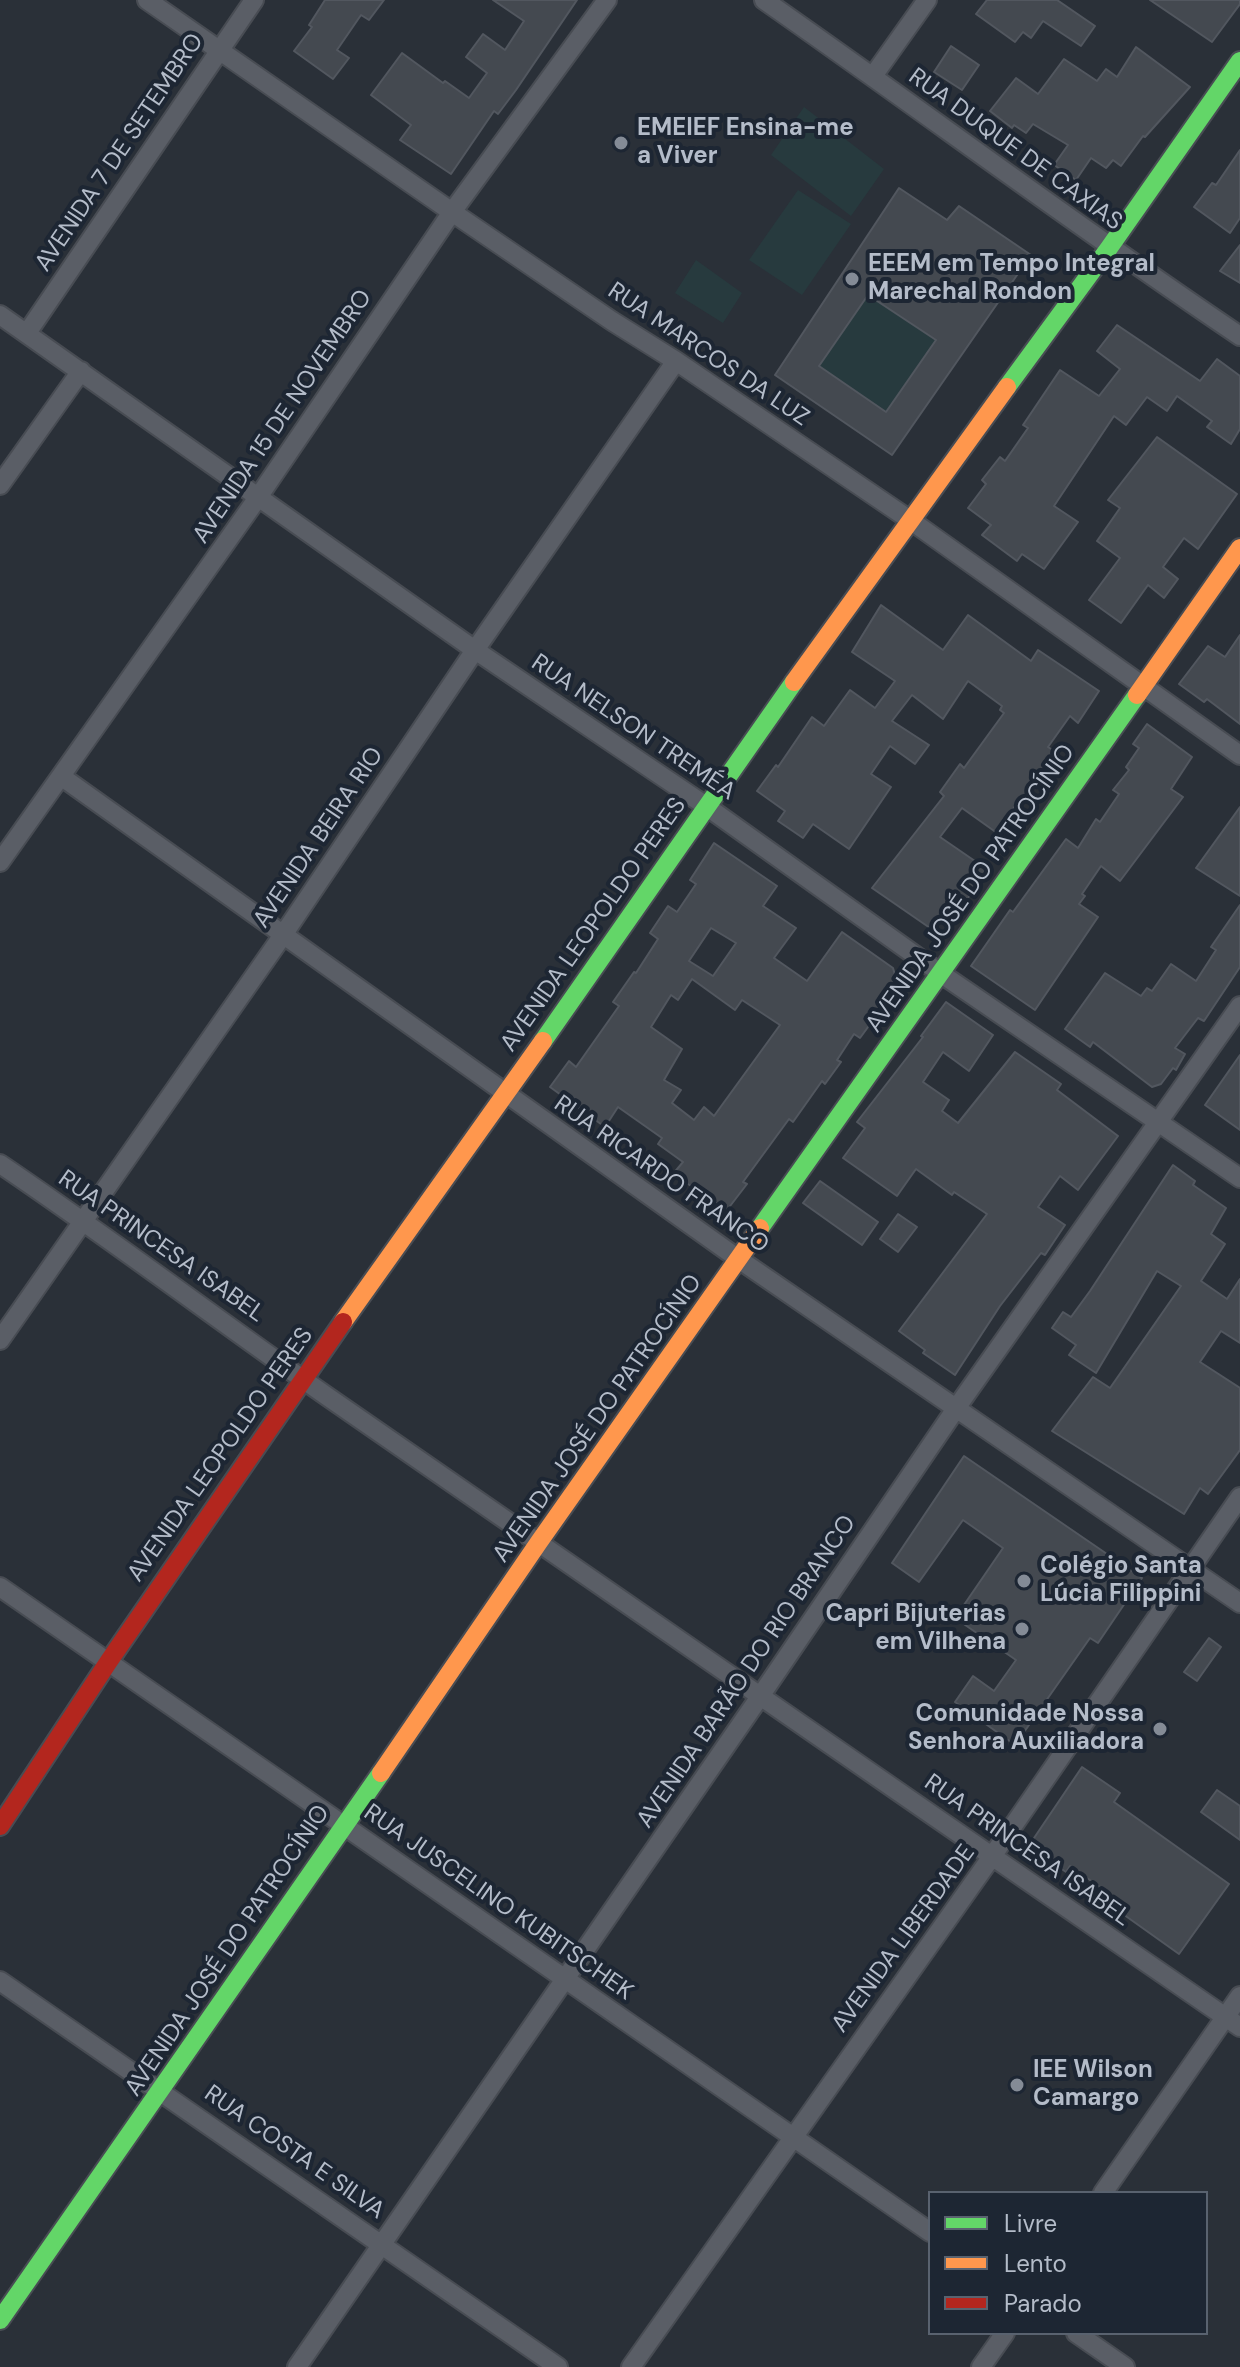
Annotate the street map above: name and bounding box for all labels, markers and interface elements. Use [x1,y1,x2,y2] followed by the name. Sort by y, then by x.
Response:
[30,29,210,277] street label: AVENIDA 7 DE SETEMBRO
[903,63,1127,237] street label: RUA DUQUE DE CAXIAS
[637,115,854,171] place label: EMEIEF Ensina-me a Viver
[612,134,630,152] marker: EMEIEF Ensina-me a Viver
[868,251,1155,307] place label: EEEM em Tempo Integral Marechal Rondon
[843,270,861,288] marker: EEEM em Tempo Integral Marechal Rondon
[602,277,814,433] street label: RUA MARCOS DA LUZ
[187,285,379,549] street label: AVENIDA 15 DE NOVEMBRO
[525,649,741,807] street label: RUA NELSON TREMÉA
[860,740,1082,1038] street label: AVENIDA JOSÉ DO PATROCÍNIO
[248,742,390,934] street label: AVENIDA BEIRA RIO
[495,792,693,1058] street label: AVENIDA LEOPOLDO PERES
[548,1090,774,1260] street label: RUA RICARDO FRANCO
[52,1165,270,1329] street label: RUA PRINCESA ISABEL
[487,1270,709,1568] street label: AVENIDA JOSÉ DO PATROCÍNIO
[122,1322,320,1588] street label: AVENIDA LEOPOLDO PERES
[631,1510,863,1834] street label: AVENIDA BARÃO DO RIO BRANCO
[1040,1553,1202,1609] place label: Colégio Santa Lúcia Filippini
[1015,1572,1033,1590] marker: Colégio Santa Lúcia Filippini
[825,1601,1006,1657] place label: Capri Bijuterias em Vilhena
[1013,1620,1031,1638] marker: Capri Bijuterias em Vilhena
[908,1701,1144,1757] place label: Comunidade Nossa Senhora Auxiliadora
[1151,1720,1169,1738] marker: Comunidade Nossa Senhora Auxiliadora
[918,1769,1136,1933] street label: RUA PRINCESA ISABEL
[358,1799,638,2007] street label: RUA JUSCELINO KUBITSCHEK
[120,1800,336,2102] street label: AVENIDA JOSÉ DO PATROCÍNIO
[826,1840,982,2038] street label: AVENIDA LIBERDADE
[1033,2057,1153,2113] place label: IEE Wilson Camargo
[1008,2076,1026,2094] marker: IEE Wilson Camargo
[198,2080,390,2226] street label: RUA COSTA E SILVA
[928,2191,1208,2335] legend
[1004,2208,1057,2239] text: Livre
[1004,2248,1067,2279] text: Lento
[1004,2288,1082,2319] text: Parado

